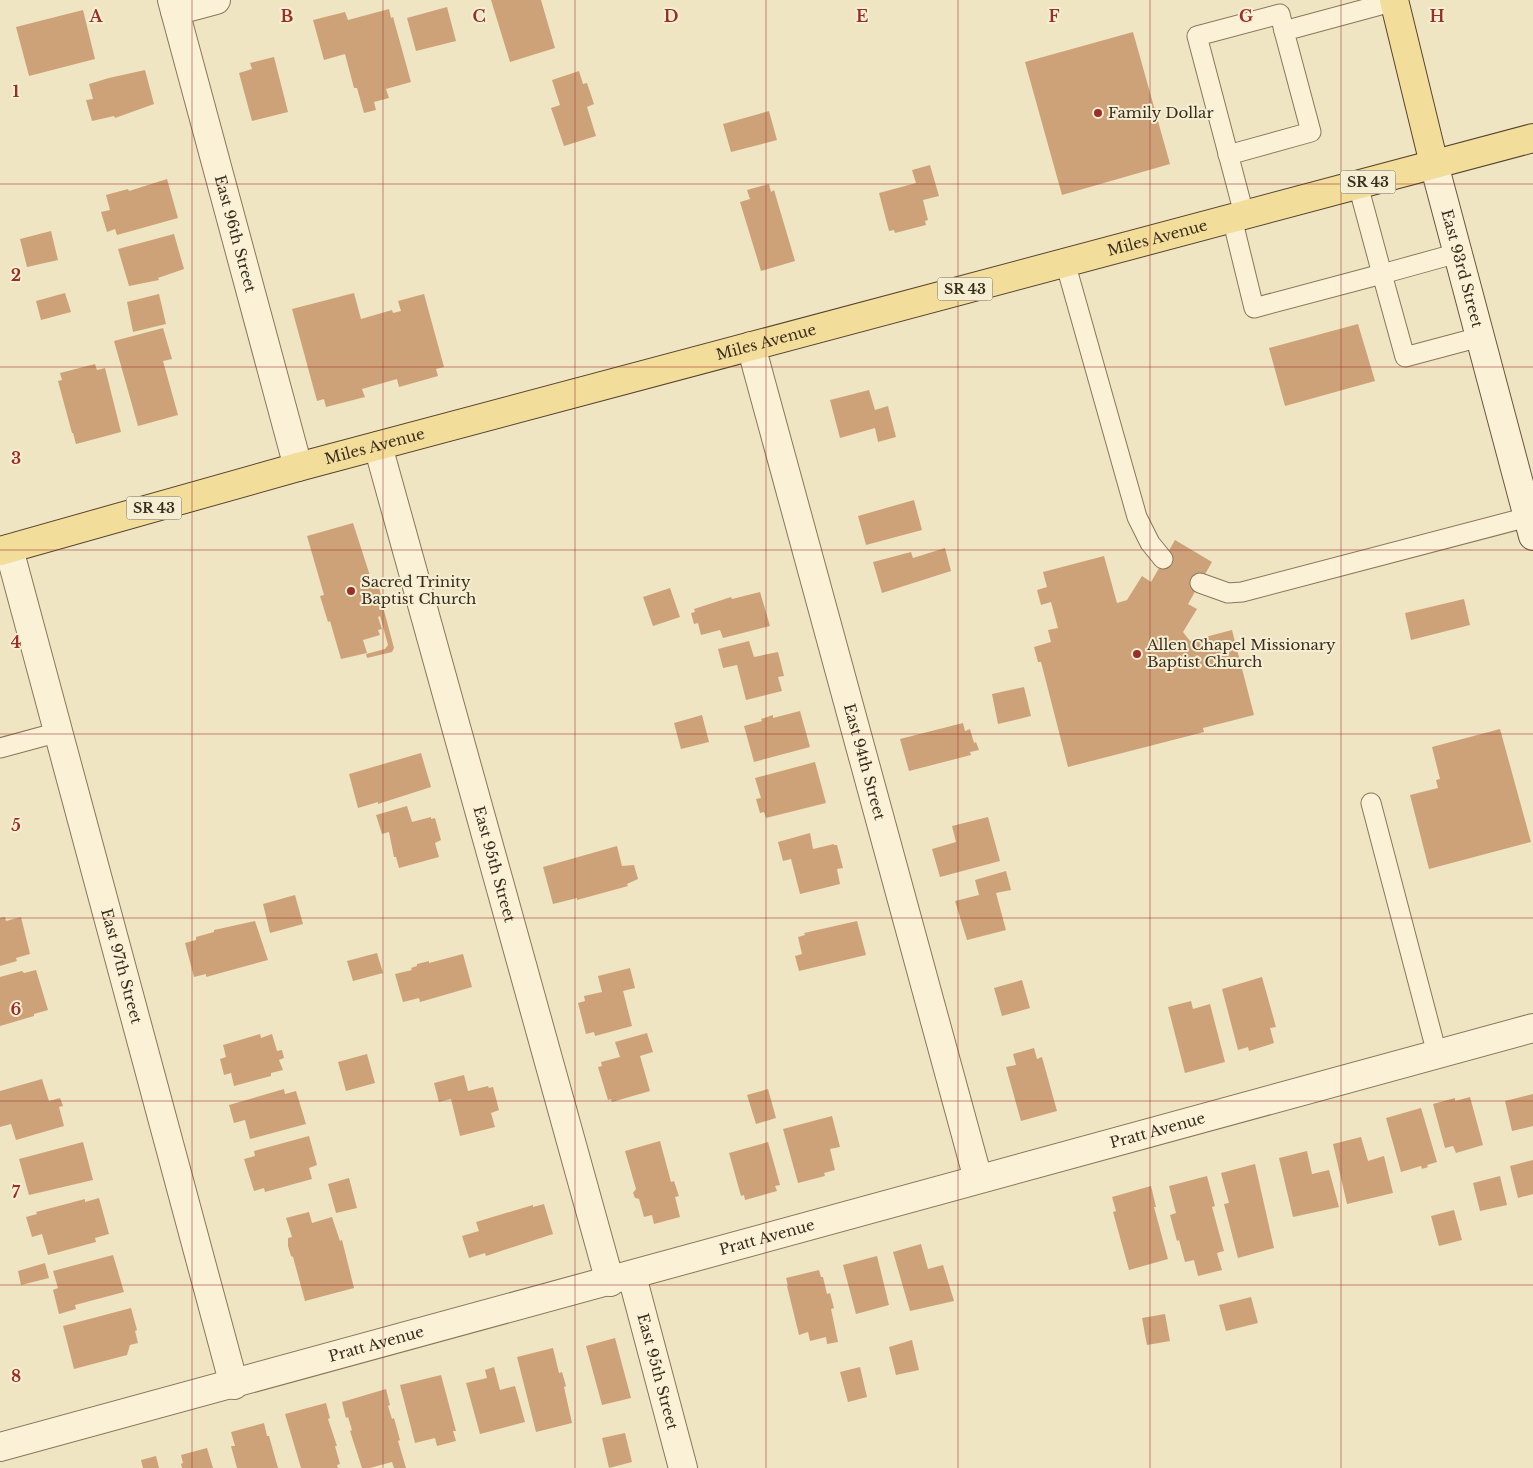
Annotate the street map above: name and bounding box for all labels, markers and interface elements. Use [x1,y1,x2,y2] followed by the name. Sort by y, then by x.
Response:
[89,6,104,26] text: A
[281,6,294,26] text: B
[472,6,486,26] text: C
[664,6,678,26] text: D
[856,6,868,26] text: E
[1048,6,1060,26] text: F
[1239,6,1253,26] text: G
[1429,6,1445,26] text: H
[13,81,20,101] text: 1
[1108,103,1214,122] place label: Family Dollar
[1092,107,1104,119] marker: Family Dollar
[1340,170,1396,193] road number: SR 43
[211,173,261,295] street label: East 96th Street
[1437,207,1487,330] street label: East 93rd Street
[1105,215,1209,260] street label: Miles Avenue
[11,265,21,285] text: 2
[938,278,992,300] road number: SR 43
[714,319,818,364] street label: Miles Avenue
[323,424,427,468] street label: Miles Avenue
[11,448,21,468] text: 3
[126,496,182,520] road number: SR 43
[361,572,476,608] place label: Sacred Trinity Baptist Church
[345,585,357,597] marker: Sacred Trinity Baptist Church
[11,632,21,652] text: 4
[1146,635,1336,671] place label: Allen Chapel Missionary Baptist Church
[1131,648,1143,660] marker: Allen Chapel Missionary Baptist Church
[840,701,890,822] street label: East 94th Street
[469,804,520,925] street label: East 95th Street
[11,815,21,835] text: 5
[97,906,146,1026] street label: East 97th Street
[11,999,22,1019] text: 6
[1108,1108,1207,1152] street label: Pratt Avenue
[12,1182,21,1202] text: 7
[717,1215,817,1259] street label: Pratt Avenue
[633,1311,683,1432] street label: East 95th Street
[326,1322,426,1366] street label: Pratt Avenue
[11,1366,21,1386] text: 8

